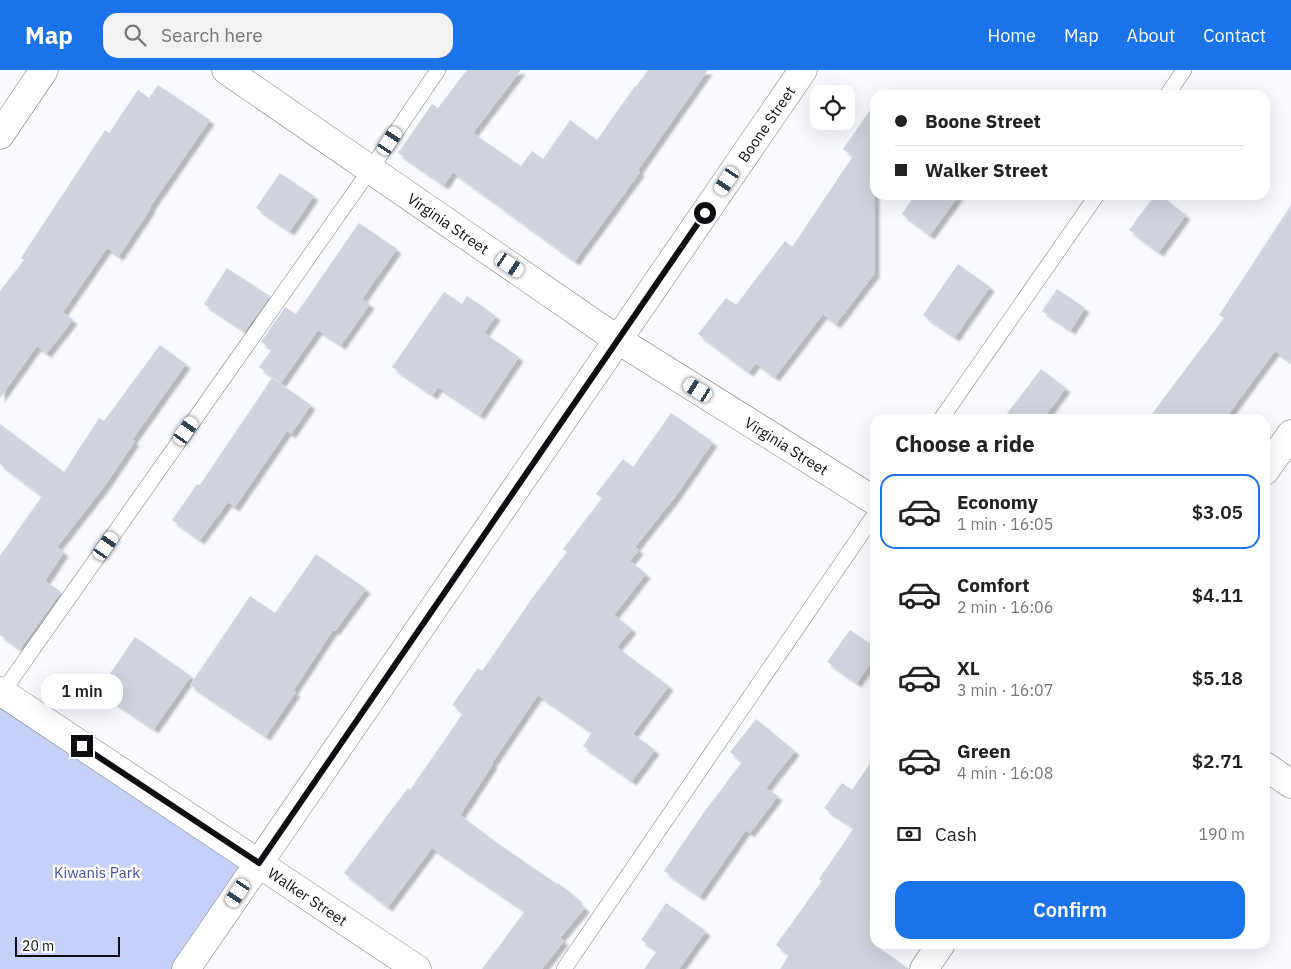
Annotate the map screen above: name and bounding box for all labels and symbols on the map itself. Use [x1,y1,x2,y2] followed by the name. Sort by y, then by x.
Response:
[733,82,799,166] street label: Boone Street
[375,124,404,158] car
[712,164,741,198] car
[404,188,493,258] street label: Virginia Street
[694,202,716,224] route start
[493,250,526,280] car
[681,376,714,404] car
[741,412,832,479] street label: Virginia Street
[171,414,200,448] car
[91,529,120,563] car
[41,674,123,708] callout: 1 min
[71,735,93,757] route end
[54,863,140,882] park label: Kiwanis Park
[265,863,351,930] street label: Walker Street
[223,876,252,910] car
[15,934,120,957] scale bar

